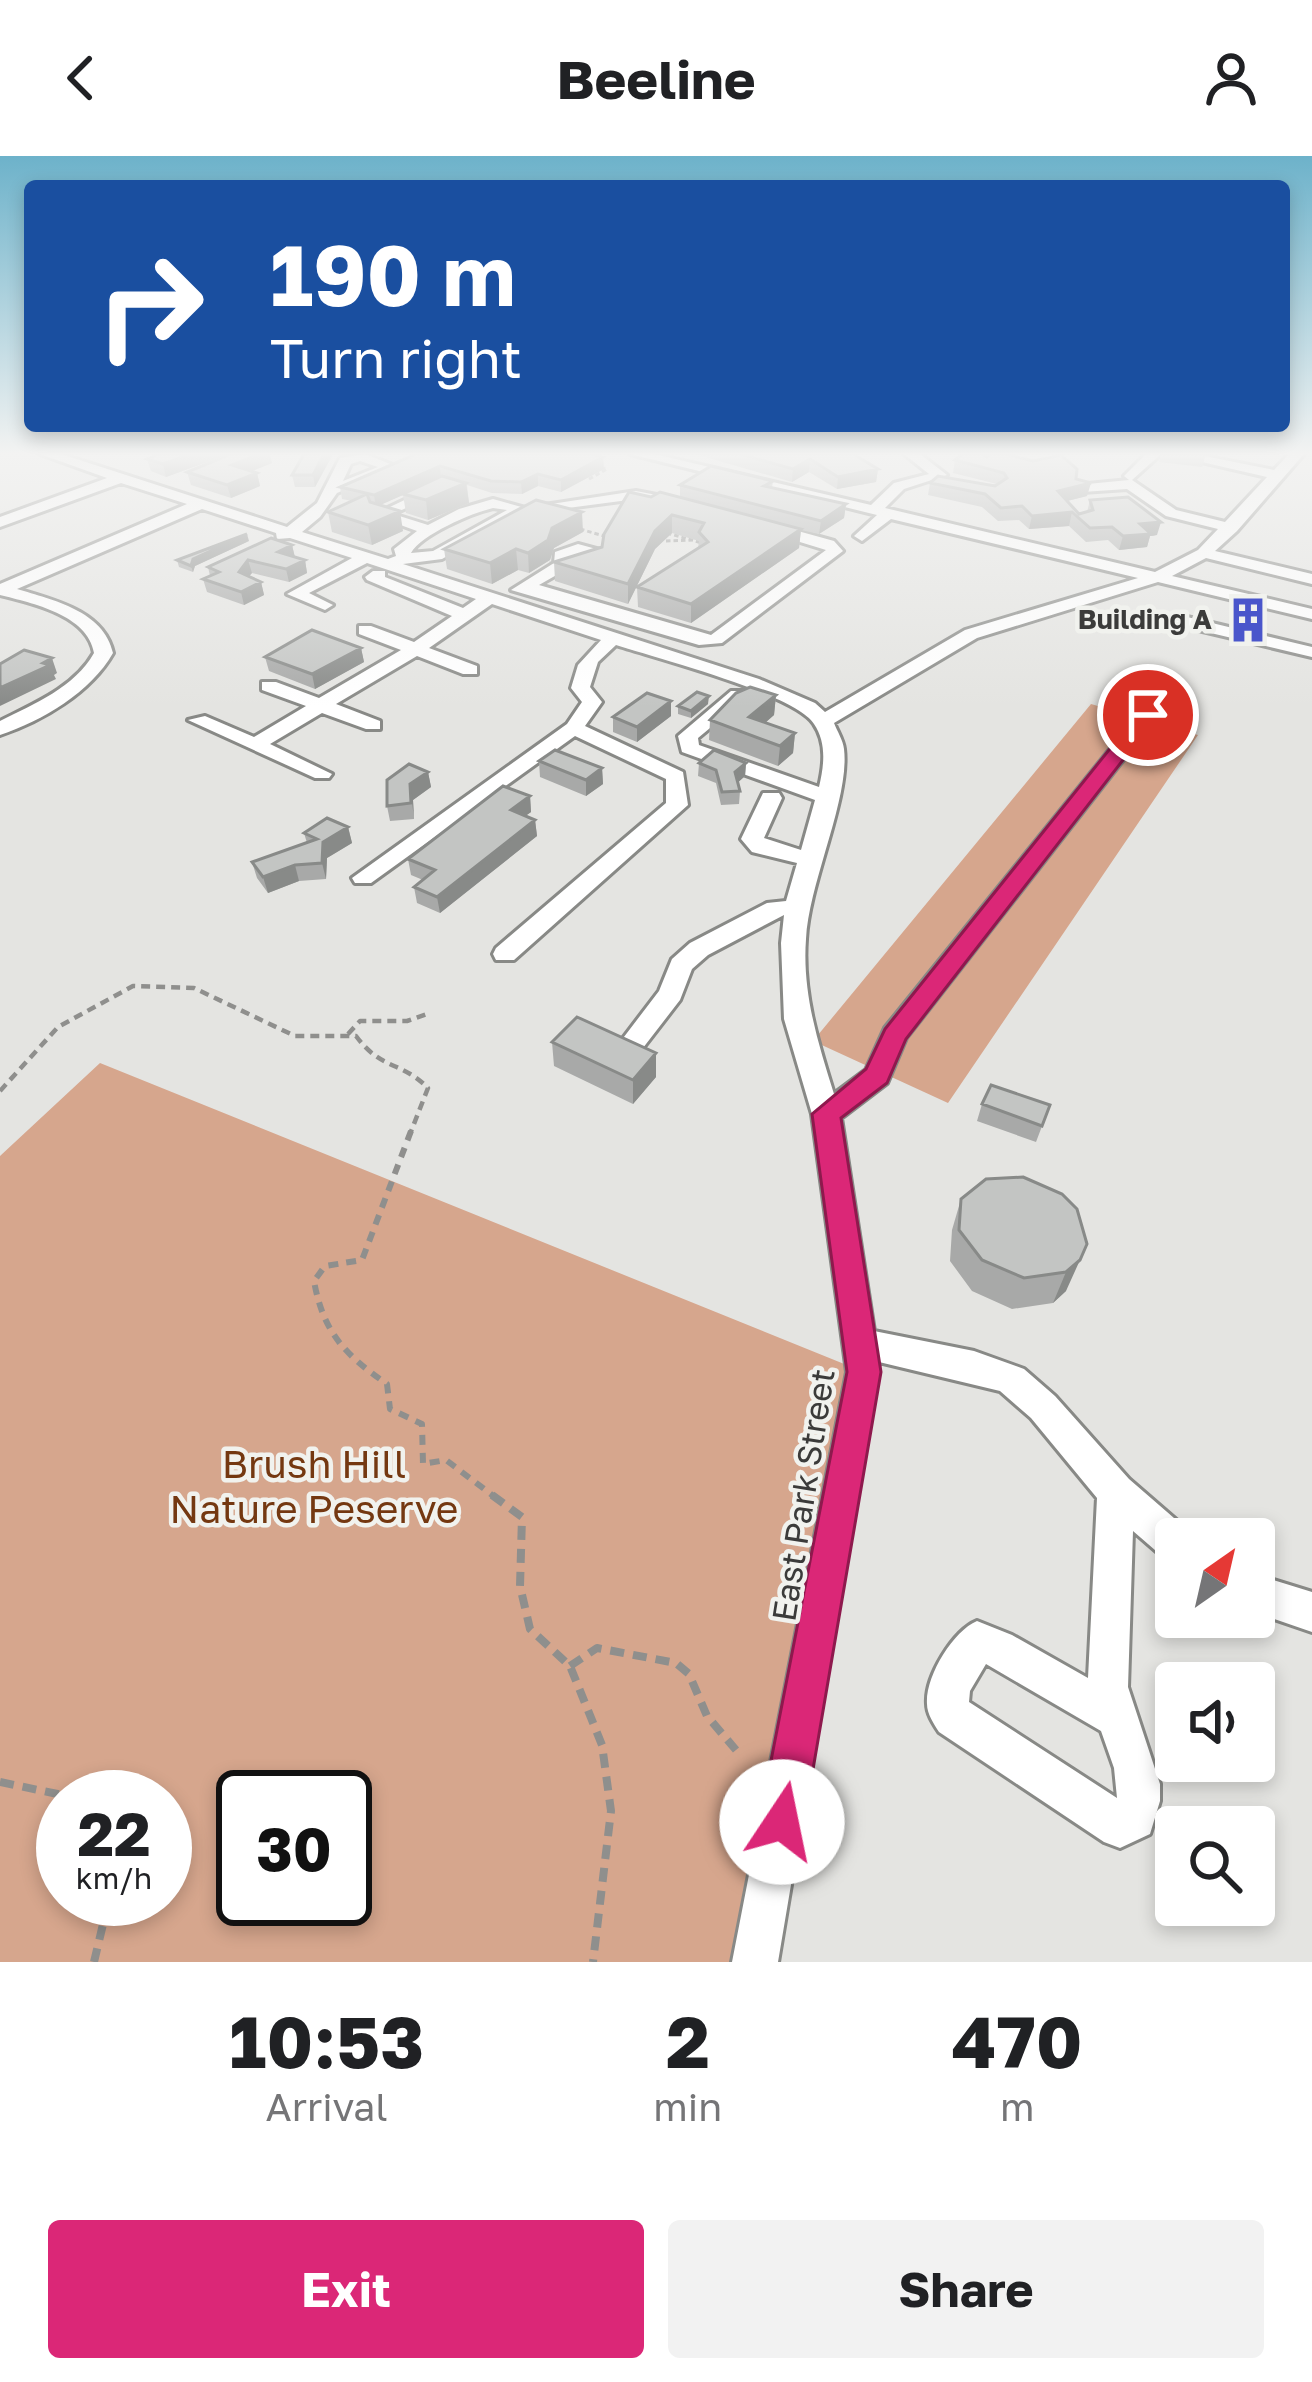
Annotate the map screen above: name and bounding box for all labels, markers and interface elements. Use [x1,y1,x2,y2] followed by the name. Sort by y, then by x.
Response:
[48,45,114,111] icon: back
[1198,45,1264,111] icon: person
[556,46,756,111] text: Beeline
[270,224,516,324] text: 190 m
[72,228,228,384] icon: right
[270,325,522,390] text: Turn right
[1223,595,1273,645] building icon: Building A
[1078,603,1212,635] place label: Building A
[1097,664,1199,766] pin
[1115,682,1181,748] icon: arrive
[763,1366,842,1624] street label: East Park Street
[170,1440,458,1532] park label: Brush Hill Nature Peserve
[1155,1518,1275,1638] north arrow
[1155,1518,1275,1926] map controls
[1155,1662,1275,1782] button: sound
[719,1759,845,1885] position arrow
[216,1770,372,1926] speed limit sign: 30
[77,1797,151,1869] text: 22
[1155,1806,1275,1926] button: search
[76,1860,152,1896] text: km/h
[229,1997,424,2084] text: 10:53
[666,1997,710,2084] text: 2
[952,1997,1083,2084] text: 470
[266,2083,388,2130] text: Arrival
[653,2083,722,2130] text: min
[1000,2083,1034,2130] text: m
[48,2220,644,2358] button: Exit
[668,2220,1264,2358] button: Share

